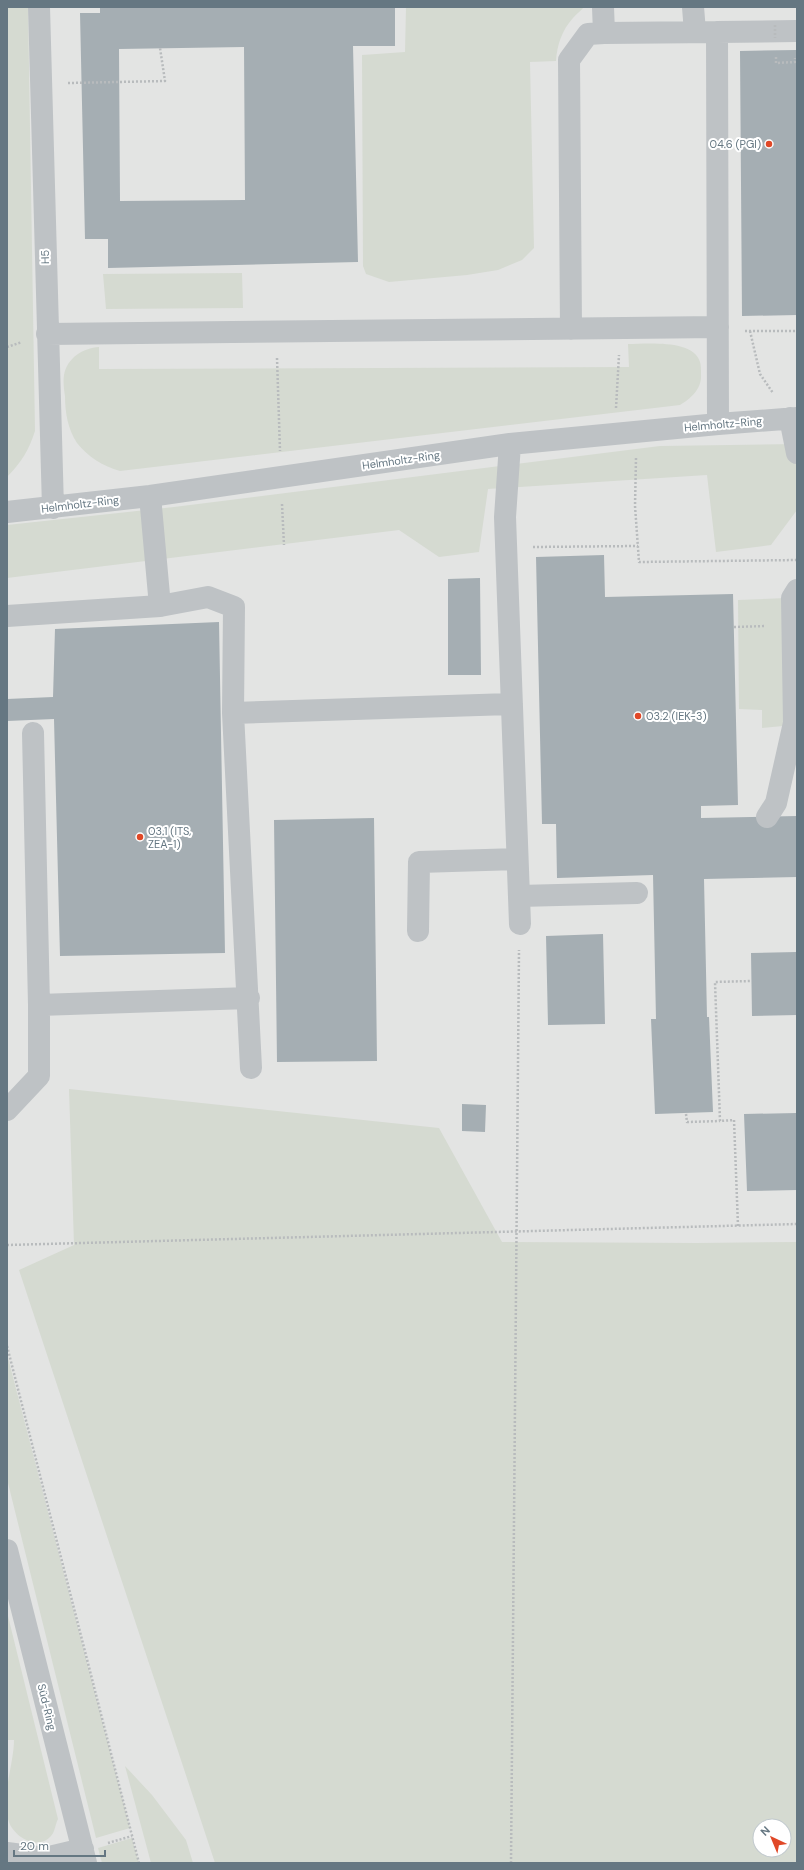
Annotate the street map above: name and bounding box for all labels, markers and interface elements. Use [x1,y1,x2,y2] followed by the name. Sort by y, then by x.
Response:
[710,137,761,151] place label: 04.6 (PGI)
[764,139,774,149] marker: 04.6 (PGI)
[38,249,52,264] street label: H5
[683,414,763,434] street label: Helmholtz-Ring
[361,448,441,472] street label: Helmholtz-Ring
[40,492,120,516] street label: Helmholtz-Ring
[646,709,707,723] place label: 03.2 (IEK-3)
[633,711,643,721] marker: 03.2 (IEK-3)
[148,824,191,851] place label: 03.1 (ITS, ZEA-1)
[135,832,145,842] marker: 03.1 (ITS, ZEA-1)
[35,1682,59,1732] street label: Süd-Ring
[752,1818,792,1858] north arrow
[757,1823,773,1839] text: N
[14,1832,105,1858] scale bar
[20,1838,49,1854] text: 20 m

